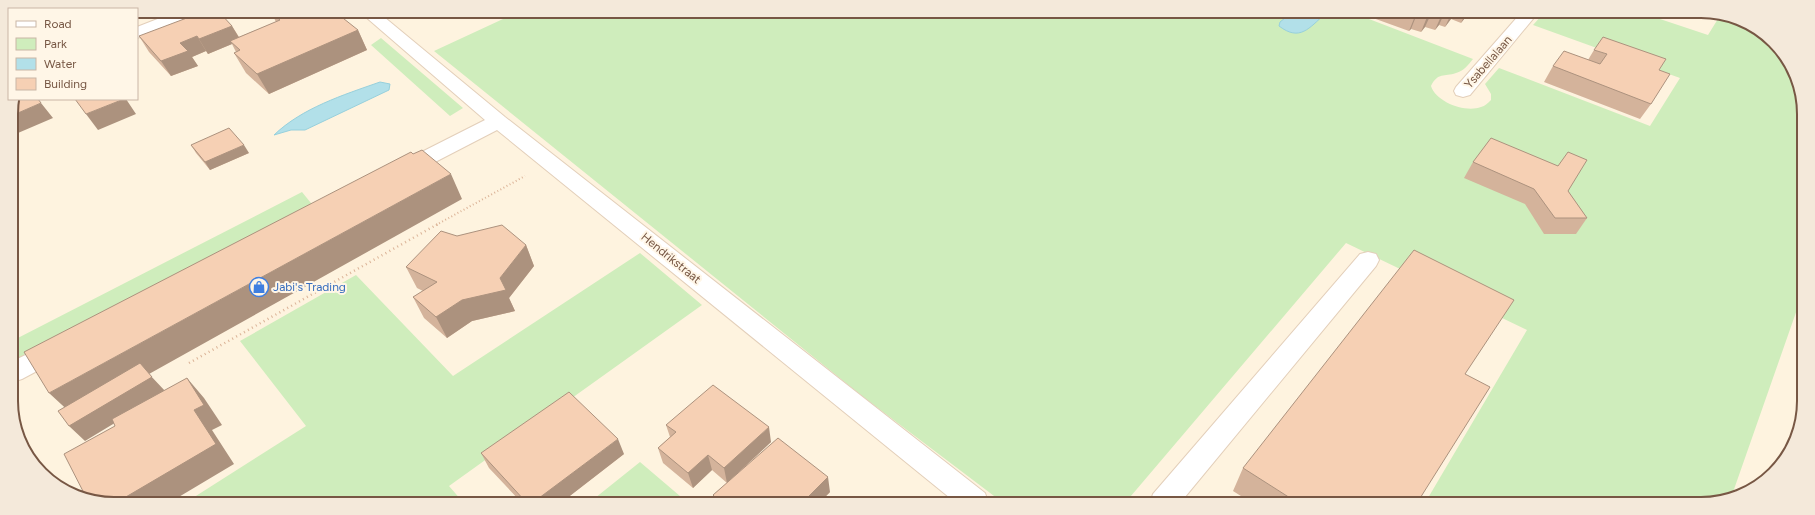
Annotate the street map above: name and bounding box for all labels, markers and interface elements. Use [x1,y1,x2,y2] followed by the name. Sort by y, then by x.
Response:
[8,8,138,100] legend
[44,17,72,31] text: Road
[1461,33,1515,91] street label: Ysabellalaan
[44,37,67,51] text: Park
[44,57,76,71] text: Water
[44,77,87,91] text: Building
[638,230,704,287] street label: Hendrikstraat
[248,276,270,298] shop icon: Jabi's Trading
[273,280,346,294] place label: Jabi's Trading

